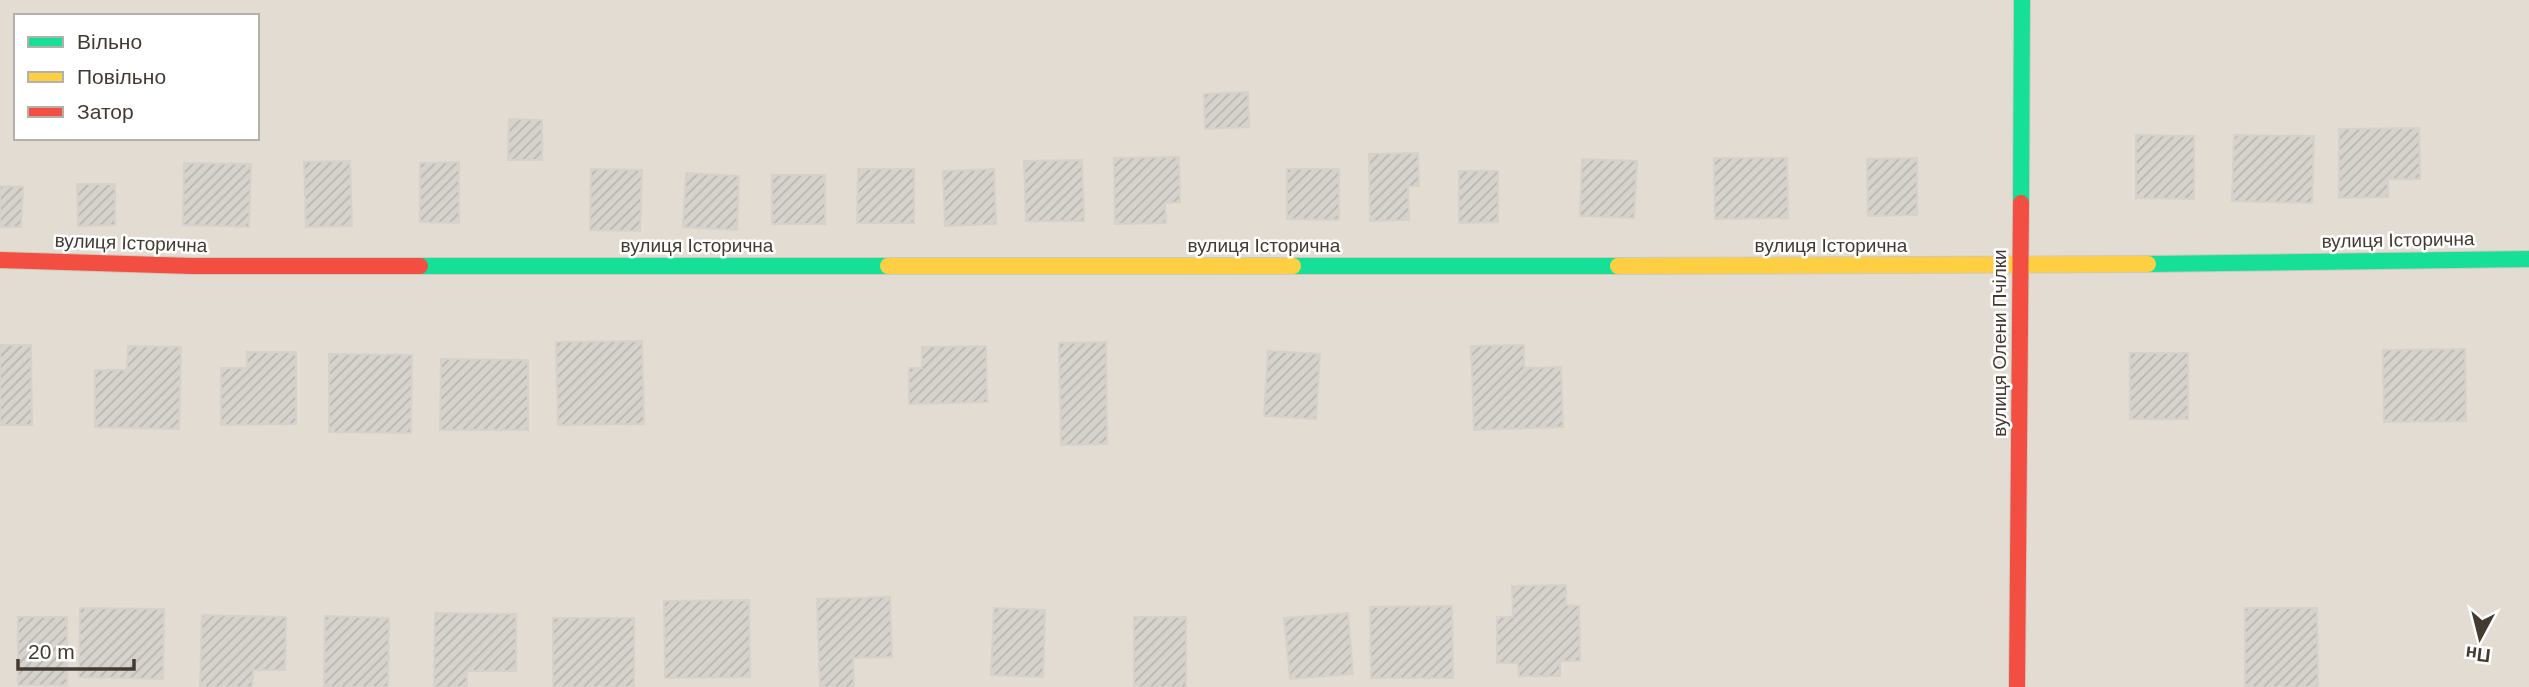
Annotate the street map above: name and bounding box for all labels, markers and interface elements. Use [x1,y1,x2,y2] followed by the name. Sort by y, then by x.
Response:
[14,14,259,140] legend
[77,30,142,53] text: Вільно
[77,65,166,88] text: Повільно
[77,100,134,123] text: Затор
[2321,228,2475,252] street label: вулиця Історична
[54,230,208,256] street label: вулиця Історична
[621,235,774,256] street label: вулиця Історична
[1188,235,1341,256] street label: вулиця Історична
[1755,235,1908,256] street label: вулиця Історична
[1989,249,2010,437] street label: вулиця Олени Пчілки
[2445,603,2515,673] north arrow
[18,628,133,672] scale bar
[28,640,75,663] text: 20 m
[2464,642,2492,666] text: Пн

